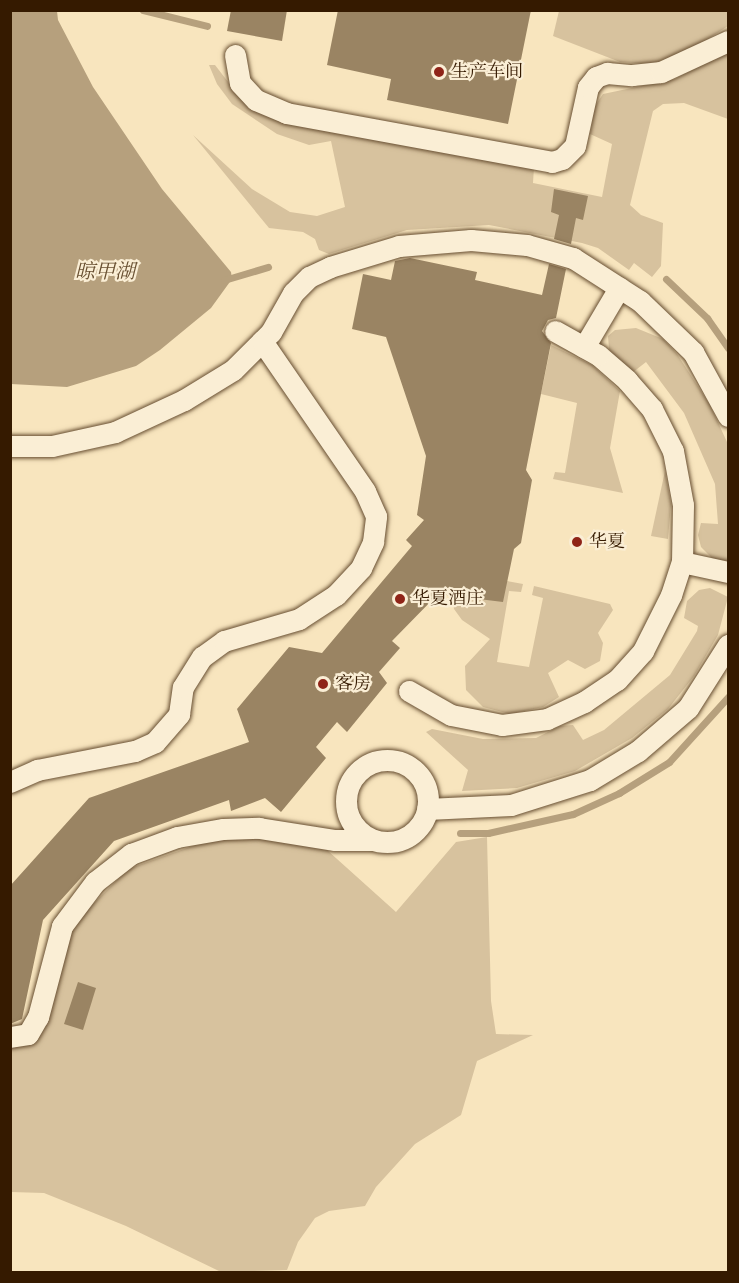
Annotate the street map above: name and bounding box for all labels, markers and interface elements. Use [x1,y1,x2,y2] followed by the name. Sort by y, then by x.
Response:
[451,61,523,83] place label: 生产车间
[432,65,446,79] marker: 生产车间
[75,259,135,283] water label: 晾甲湖
[589,531,625,553] place label: 华夏
[570,535,584,549] marker: 华夏
[412,588,484,610] place label: 华夏酒庄
[393,592,407,606] marker: 华夏酒庄
[335,673,371,695] place label: 客房
[316,677,330,691] marker: 客房

